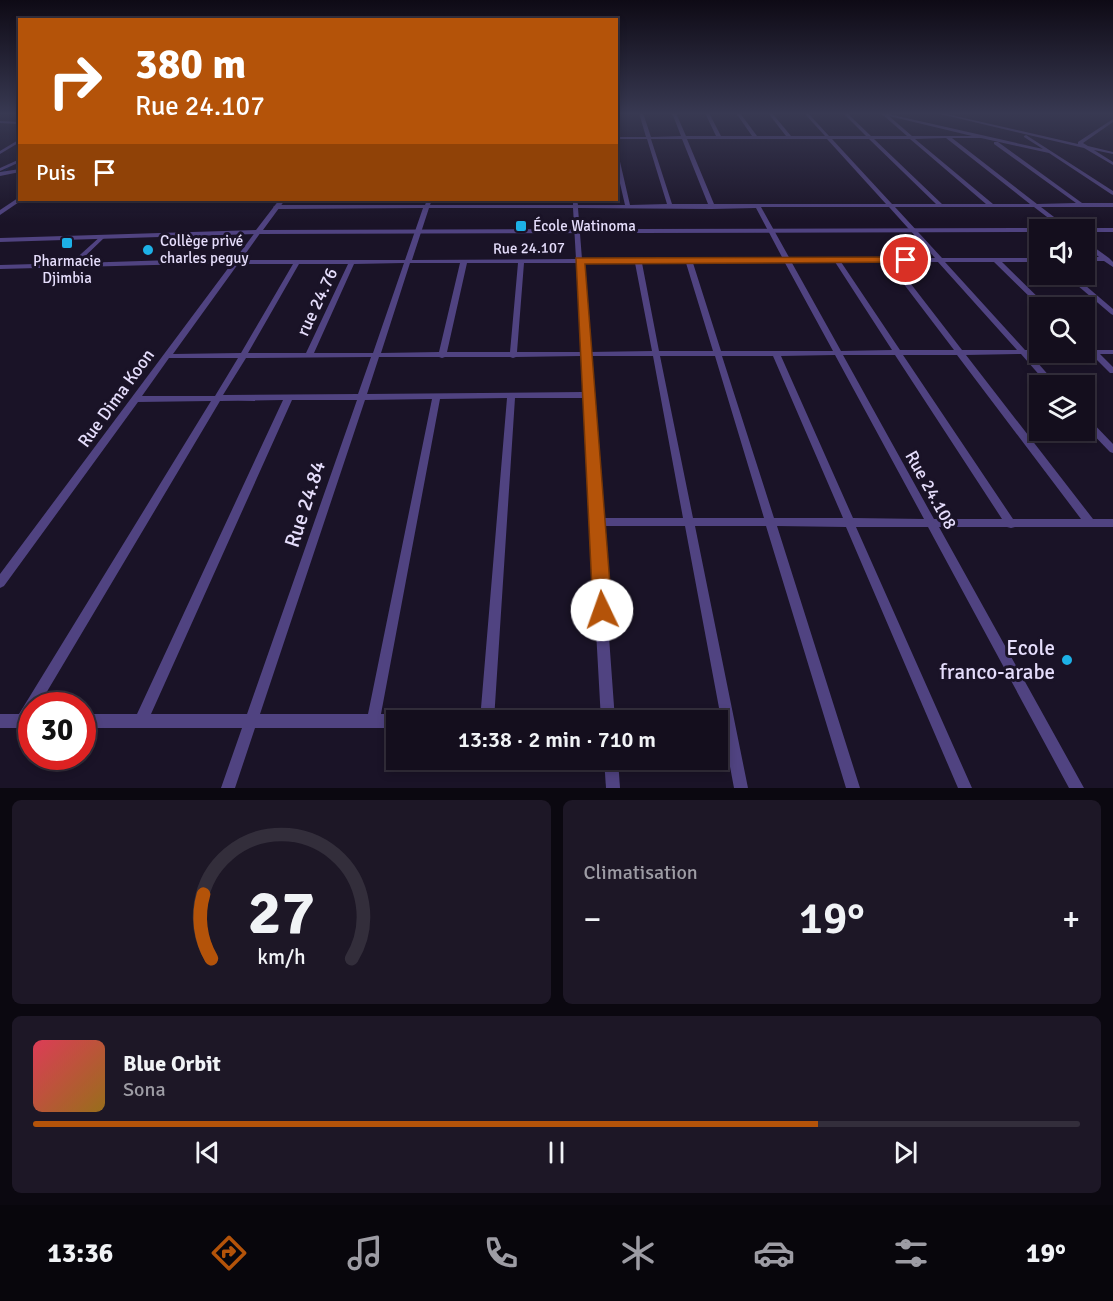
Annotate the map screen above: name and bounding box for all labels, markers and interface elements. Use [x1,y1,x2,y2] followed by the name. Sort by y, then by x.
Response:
[135,39,246,90] text: 380 m
[36,42,114,120] icon: right
[135,90,265,123] text: Rue 24.107
[88,156,121,189] icon: arrive
[36,159,76,186] text: Puis
[533,216,636,235] place label: École Watinoma
[514,219,528,233] marker: École Watinoma
[1029,219,1095,441] map controls
[1029,219,1095,285] button: sound
[160,232,249,267] place label: Collège privé charles peguy
[880,234,931,285] pin
[60,236,74,250] marker: Pharmacie Djimbia
[493,238,565,258] street label: Rue 24.107
[141,243,155,257] marker: Collège privé charles peguy
[889,243,922,276] icon: arrive
[33,252,101,287] place label: Pharmacie Djimbia
[292,264,342,340] street label: rue 24.76
[1029,297,1095,363] button: search
[73,345,159,451] street label: Rue Dima Koon
[1029,375,1095,441] button: layers
[900,447,962,533] street label: Rue 24.108
[279,457,331,551] street label: Rue 24.84
[570,578,634,642] position arrow
[939,635,1055,685] place label: Ecole franco-arabe
[1060,653,1074,667] marker: Ecole franco-arabe
[18,692,96,770] speed limit sign: 30
[458,726,656,753] text: 13:38 · 2 min · 710 m
[584,860,698,885] text: Climatisation
[248,874,315,951] text: 27
[799,891,865,946] text: 19°
[584,899,601,940] text: −
[1062,899,1080,940] text: +
[257,944,306,970] text: km/h
[123,1050,221,1077] text: Blue Orbit
[123,1077,166,1102] text: Sona
[191,1136,224,1169] icon: previous
[540,1136,573,1169] icon: pause
[889,1136,922,1169] icon: next
[208,1232,250,1274] icon: directions
[344,1232,386,1274] icon: music
[480,1232,522,1274] icon: phone
[617,1232,659,1274] icon: climate
[753,1232,795,1274] icon: car
[890,1232,932,1274] icon: filters
[47,1237,113,1270] text: 13:36
[1026,1237,1066,1270] text: 19°

